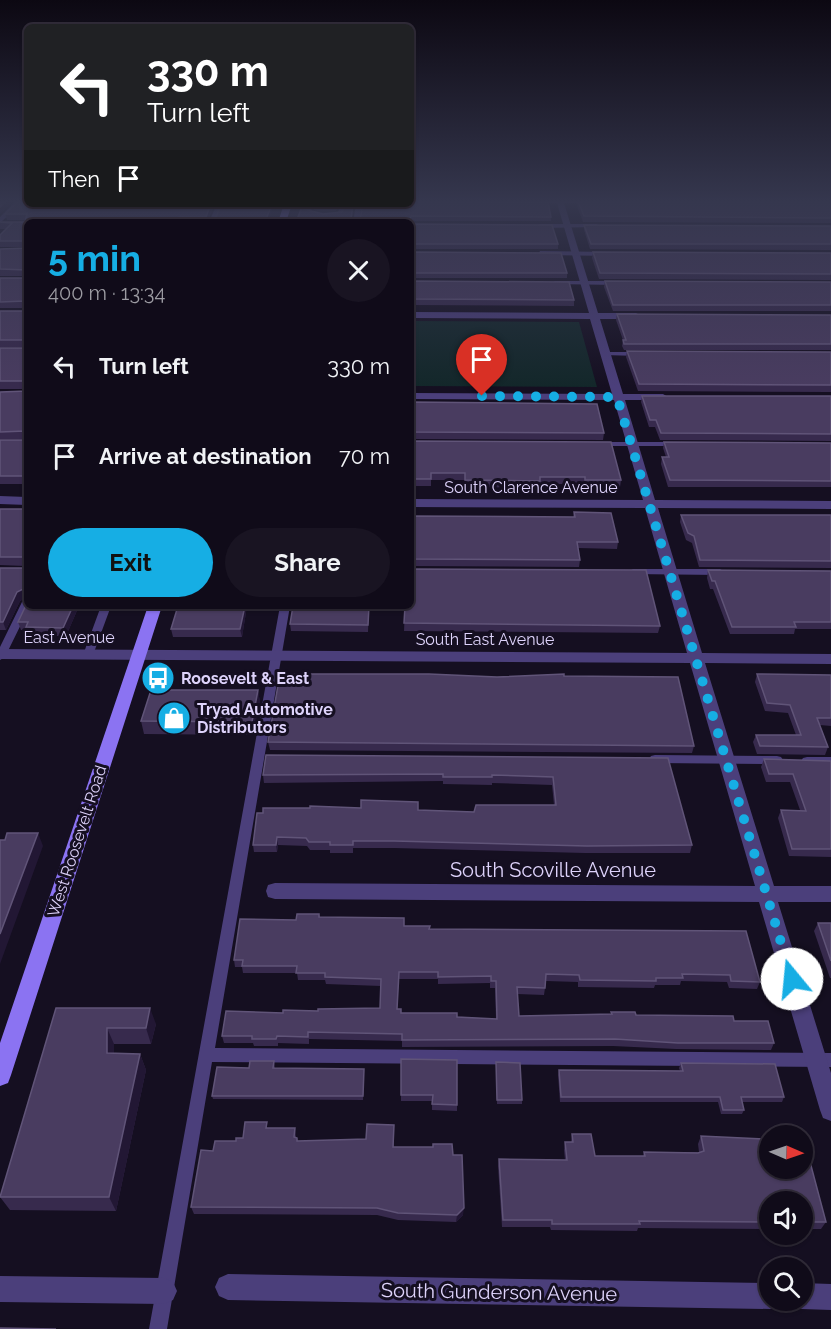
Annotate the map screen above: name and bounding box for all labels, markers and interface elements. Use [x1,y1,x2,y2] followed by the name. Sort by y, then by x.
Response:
[147,47,269,96] text: 330 m
[48,48,126,126] icon: left
[147,97,250,128] text: Turn left
[112,162,145,195] icon: arrive
[48,166,100,192] text: Then
[48,237,141,279] text: 5 min
[327,239,390,302] button: close
[48,281,165,305] text: 400 m · 13:34
[456,334,507,396] pin
[465,343,498,376] icon: arrive
[48,350,81,383] icon: left
[99,353,189,379] text: Turn left
[327,353,390,379] text: 330 m
[48,440,81,473] icon: arrive
[99,443,312,469] text: Arrive at destination
[339,443,390,469] text: 70 m
[444,478,618,497] street label: South Clarence Avenue
[48,528,213,597] button: Exit
[225,528,390,597] button: Share
[23,628,115,647] street label: East Avenue
[416,630,554,649] street label: South East Avenue
[140,660,176,696] bus stop icon: Roosevelt & East
[181,669,309,688] place label: Roosevelt & East
[156,700,192,736] shop icon: Tryad Automotive Distributors
[197,700,333,737] place label: Tryad Automotive Distributors
[44,763,110,919] street label: West Roosevelt Road
[450,858,656,882] street label: South Scoville Avenue
[760,947,824,1011] position arrow
[759,1125,813,1179] north arrow
[759,1125,813,1311] map controls
[759,1191,813,1245] button: sound
[759,1257,813,1311] button: search
[381,1278,618,1306] street label: South Gunderson Avenue

